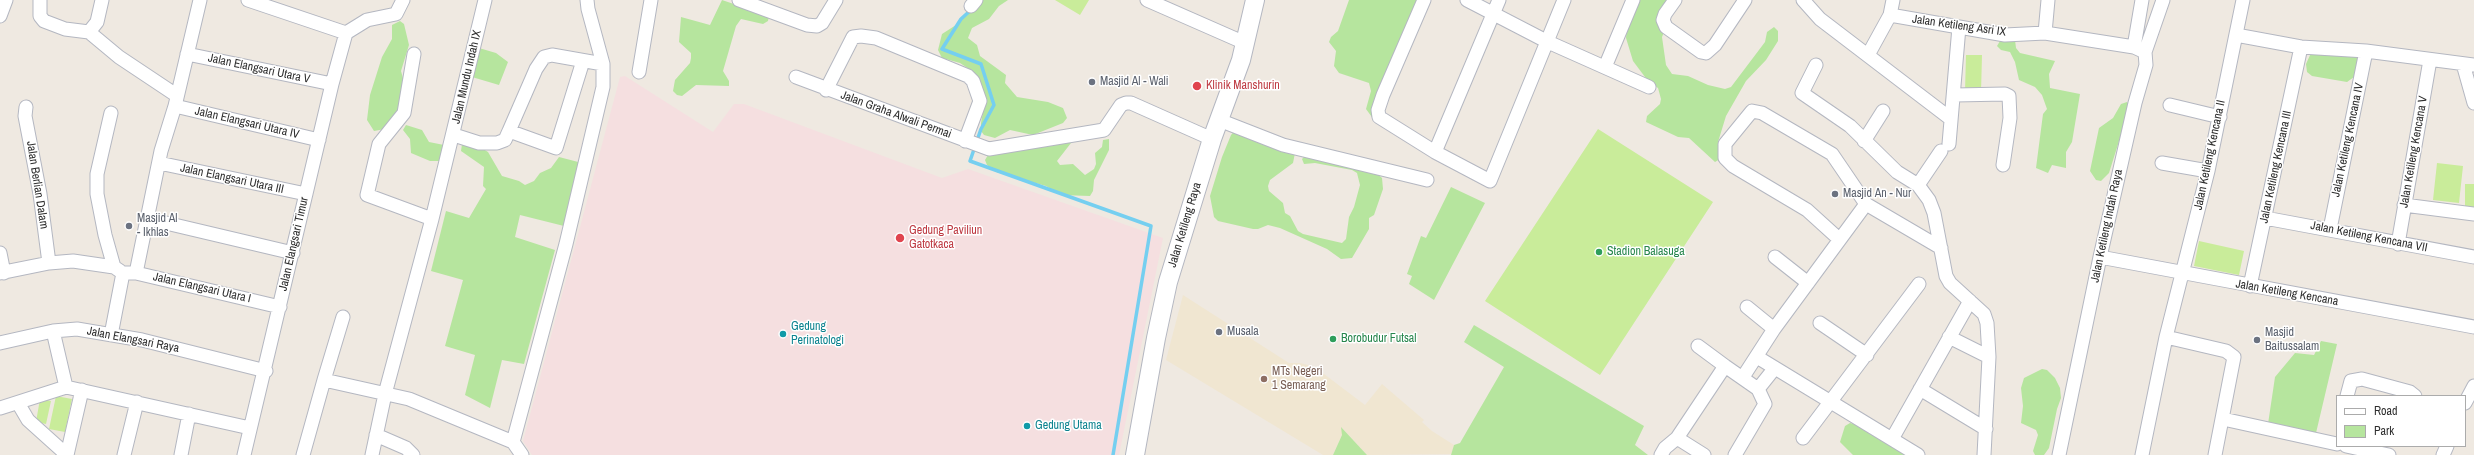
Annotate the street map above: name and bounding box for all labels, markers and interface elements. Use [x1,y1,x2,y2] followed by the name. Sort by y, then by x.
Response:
[1911,12,2007,40] street label: Jalan Ketileng Asri IX
[449,29,485,125] street label: Jalan Mundu Indah IX
[207,51,311,87] street label: Jalan Elangsari Utara V
[1100,75,1169,89] place label: Masjid Al - Wali
[1087,77,1097,87] marker: Masjid Al - Wali
[1206,79,1280,93] place label: Klinik Manshurin
[1191,80,1203,92] marker: Klinik Manshurin
[2329,82,2367,198] street label: Jalan Ketileng Kencana IV
[839,88,953,142] street label: Jalan Graha Alwali Permai
[2397,95,2431,209] street label: Jalan Ketileng Kencana V
[2191,99,2229,211] street label: Jalan Ketileng Kencana II
[193,104,301,142] street label: Jalan Elangsari Utara IV
[2257,109,2295,225] street label: Jalan Ketileng Kencana III
[23,140,51,230] street label: Jalan Berlian Dalam
[179,161,285,197] street label: Jalan Elangsari Utara III
[2088,168,2126,284] street label: Jalan Ketileng Indah Raya
[1165,181,1205,269] street label: Jalan Ketileng Raya
[1843,187,1911,201] place label: Masjid An - Nur
[1830,189,1840,199] marker: Masjid An - Nur
[276,196,312,292] street label: Jalan Elangsari Timur
[137,212,177,240] place label: Masjid Al - Ikhlas
[2309,219,2429,255] street label: Jalan Ketileng Kencana VII
[124,221,134,231] marker: Masjid Al - Ikhlas
[909,224,982,252] place label: Gedung Paviliun Gatotkaca
[894,232,906,244] marker: Gedung Paviliun Gatotkaca
[1607,245,1685,259] place label: Stadion Balasuga
[1594,247,1604,257] marker: Stadion Balasuga
[152,270,252,306] street label: Jalan Elangsari Utara I
[2235,277,2339,309] street label: Jalan Ketileng Kencana
[791,320,844,348] place label: Gedung Perinatologi
[86,324,180,356] street label: Jalan Elangsari Raya
[1227,325,1259,339] place label: Musala
[2265,326,2319,354] place label: Masjid Baitussalam
[1214,327,1224,337] marker: Musala
[778,329,788,339] marker: Gedung Perinatologi
[1341,332,1416,346] place label: Borobudur Futsal
[1328,334,1338,344] marker: Borobudur Futsal
[2252,335,2262,345] marker: Masjid Baitussalam
[1272,365,1326,393] place label: MTs Negeri 1 Semarang
[1259,374,1269,384] marker: MTs Negeri 1 Semarang
[2336,395,2466,447] legend
[2374,403,2398,419] text: Road
[1035,419,1102,433] place label: Gedung Utama
[1022,421,1032,431] marker: Gedung Utama
[2374,423,2394,439] text: Park

